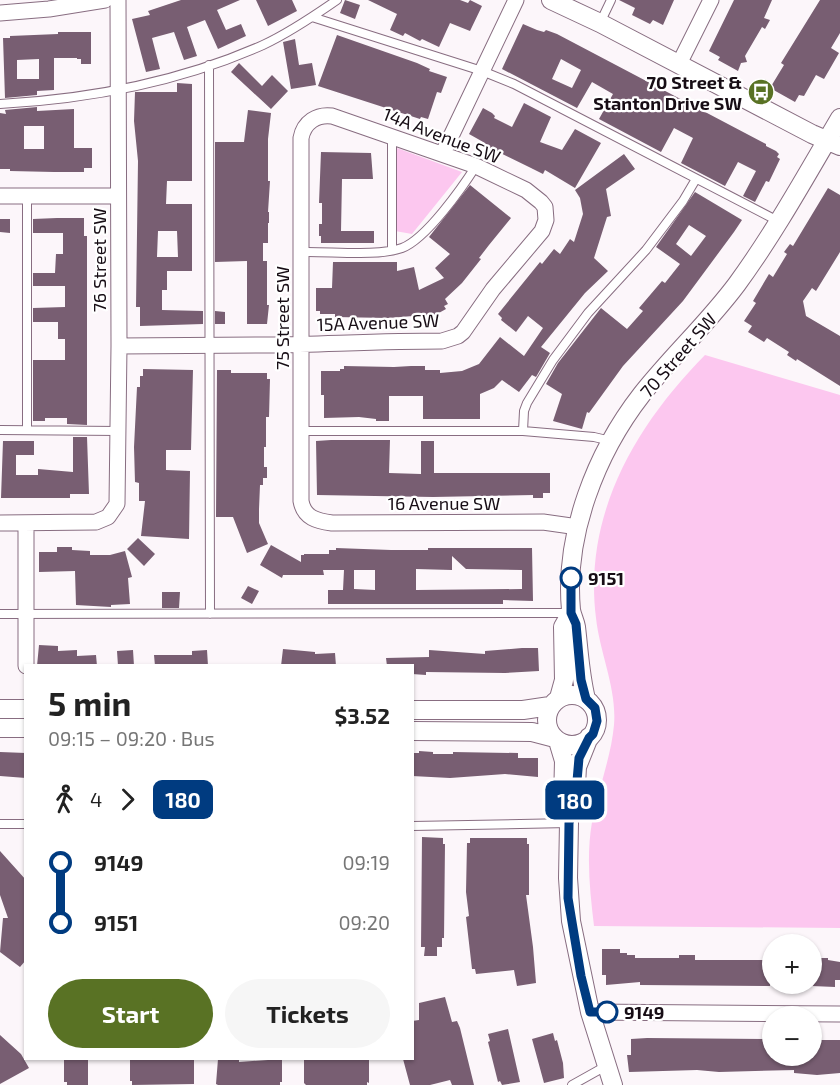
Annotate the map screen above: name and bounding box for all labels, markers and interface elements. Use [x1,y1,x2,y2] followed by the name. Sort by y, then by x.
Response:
[593,71,742,114] place label: 70 Street & Stanton Drive SW
[746,77,776,107] bus stop icon: 70 Street & Stanton Drive SW
[380,102,504,168] street label: 14A Avenue SW
[88,208,110,312] street label: 76 Street SW
[271,266,293,370] street label: 75 Street SW
[635,308,721,402] street label: 70 Street SW
[316,309,440,335] street label: 15A Avenue SW
[388,492,500,514] street label: 16 Avenue SW
[560,567,582,589] marker: 9151
[588,567,624,589] place label: 9151
[48,683,131,723] text: 5 min
[334,702,390,728] text: $3.52
[48,726,215,750] text: 09:15 – 09:20 · Bus
[540,780,610,820] line badge: 180
[48,783,81,816] icon: walk
[111,783,144,816] icon: forward
[90,787,102,811] text: 4
[165,787,201,812] text: 180
[557,788,593,813] text: 180
[94,849,143,875] text: 9149
[342,850,390,874] text: 09:19
[94,909,138,935] text: 9151
[338,910,390,934] text: 09:20
[762,934,822,1066] map controls
[762,934,822,994] button: +
[48,979,213,1048] button: Start
[225,979,390,1048] button: Tickets
[596,1001,618,1023] marker: 9149
[624,1001,664,1023] place label: 9149
[762,1006,822,1066] button: −

